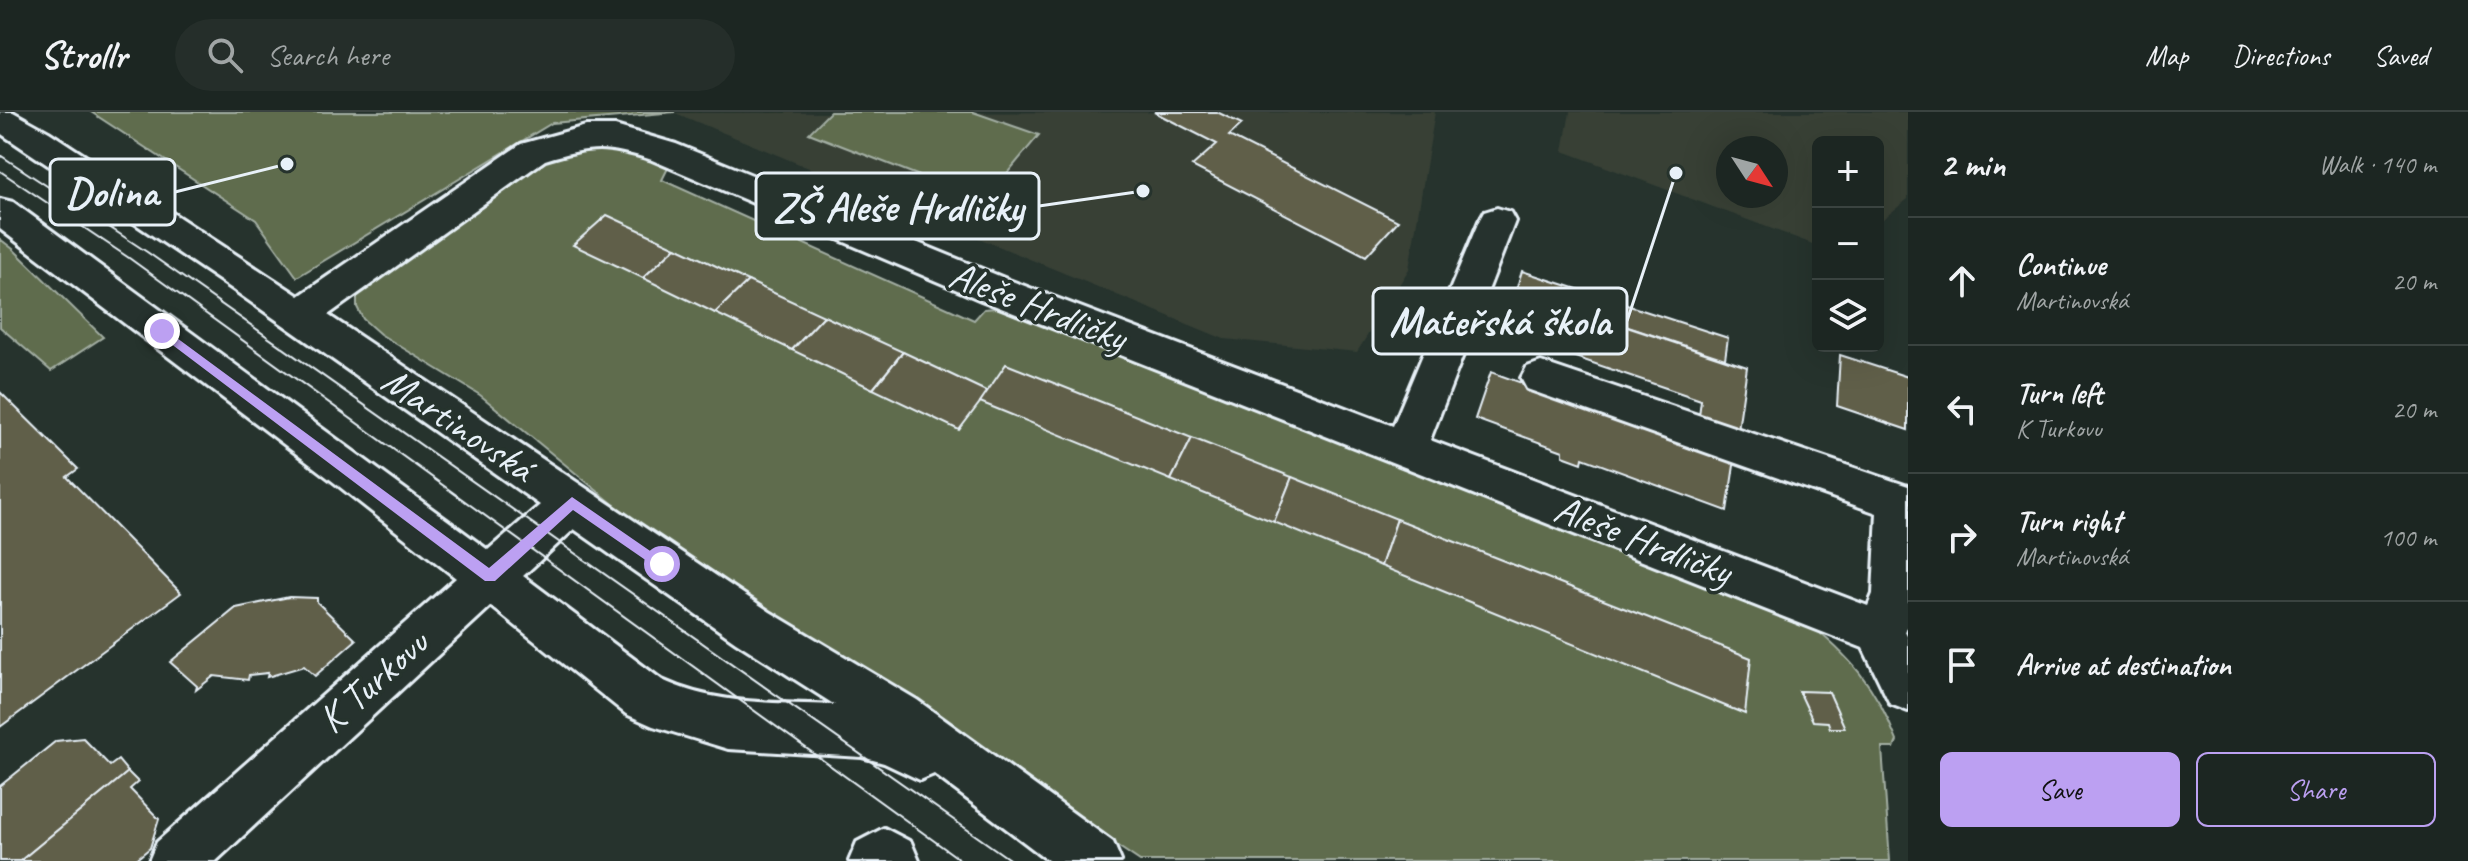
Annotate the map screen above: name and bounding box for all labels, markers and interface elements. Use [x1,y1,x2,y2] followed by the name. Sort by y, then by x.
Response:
[175,19,735,91] search box
[40,32,127,79] text: Strollr
[203,33,247,77] icon: search
[267,36,389,74] text: Search here
[2145,38,2188,73] text: Map
[2232,38,2330,73] text: Directions
[2374,38,2428,73] text: Saved
[1716,136,1788,208] north arrow
[1812,136,1884,352] map controls
[1812,136,1884,208] button: +
[1940,143,2005,186] text: 2 min
[2319,148,2436,181] text: Walk · 140 m
[50,159,175,225] callout: Dolina
[66,166,162,219] text: Dolina
[756,173,1039,239] callout: ZŠ Aleše Hrdličky
[773,181,1027,234] text: ZŠ Aleše Hrdličky
[1812,208,1884,280] button: −
[2016,246,2106,284] text: Continue
[942,249,1136,363] street label: Aleše Hrdličky
[1940,259,1984,303] icon: ahead
[2392,265,2436,298] text: 20 m
[1812,280,1884,352] button: layers
[2016,284,2128,317] text: Martinovská
[1373,288,1627,354] callout: Mateřská škola
[1389,295,1614,348] text: Mateřská škola
[144,313,180,349] route end
[373,355,546,495] street label: Martinovská
[2016,374,2103,412] text: Turn left
[1940,387,1984,431] icon: left
[2392,393,2436,426] text: 20 m
[2016,412,2102,445] text: K Turkovu
[1547,483,1741,597] street label: Aleše Hrdličky
[2016,502,2121,540] text: Turn right
[1940,515,1984,559] icon: right
[2380,521,2436,554] text: 100 m
[2016,540,2128,573] text: Martinovská
[644,546,680,582] route start
[307,617,440,744] street label: K Turkovu
[1940,643,1984,687] icon: arrive
[2016,646,2231,684] text: Arrive at destination
[1940,752,2180,827] button: Save
[2196,752,2436,827] button: Share

